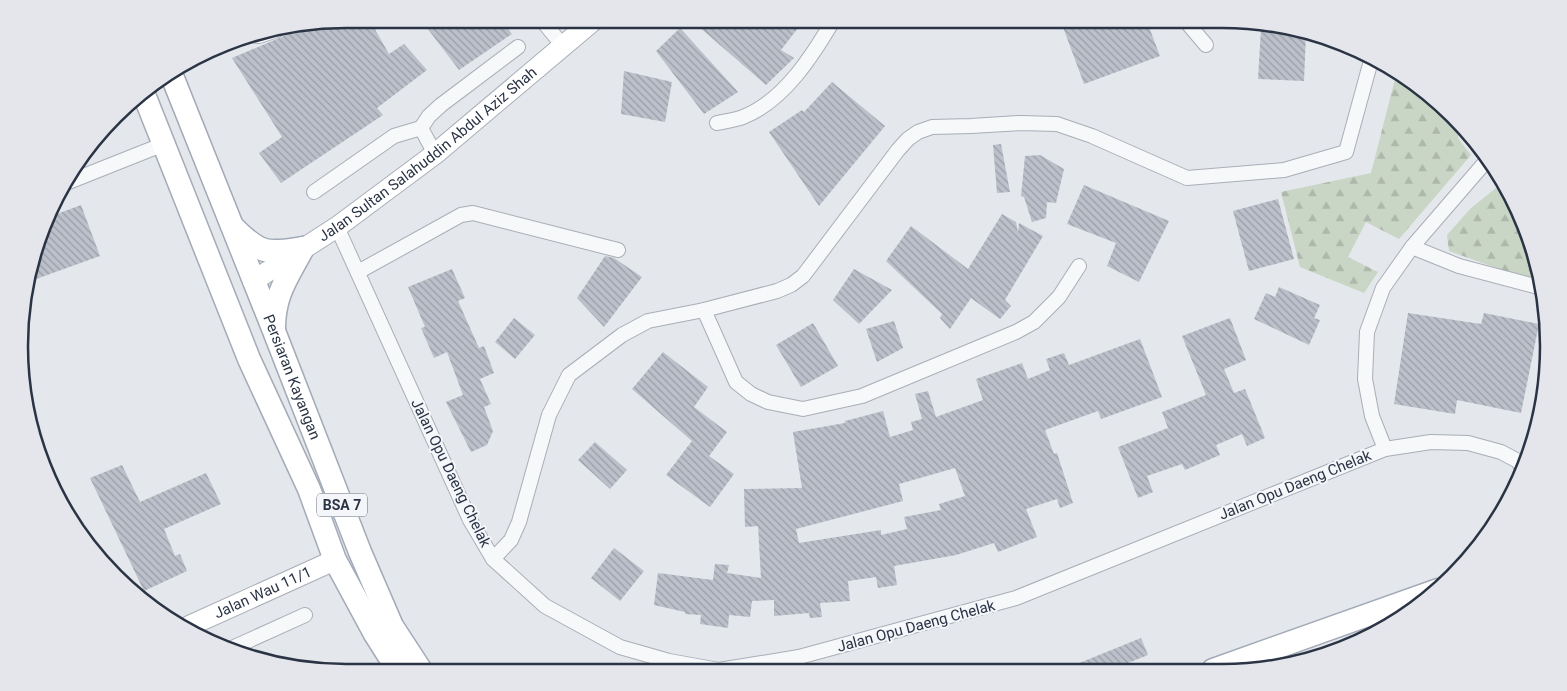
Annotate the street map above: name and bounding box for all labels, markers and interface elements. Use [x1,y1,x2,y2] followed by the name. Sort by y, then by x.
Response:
[315,63,540,245] street label: Jalan Sultan Salahuddin Abdul Aziz Shah
[259,312,324,442] street label: Persiaran Kayangan
[407,396,495,550] street label: Jalan Opu Daeng Chelak
[1216,446,1374,524] street label: Jalan Opu Daeng Chelak
[317,494,367,516] road number: BSA 7
[211,563,314,622] street label: Jalan Wau 11/1
[835,596,997,656] street label: Jalan Opu Daeng Chelak

